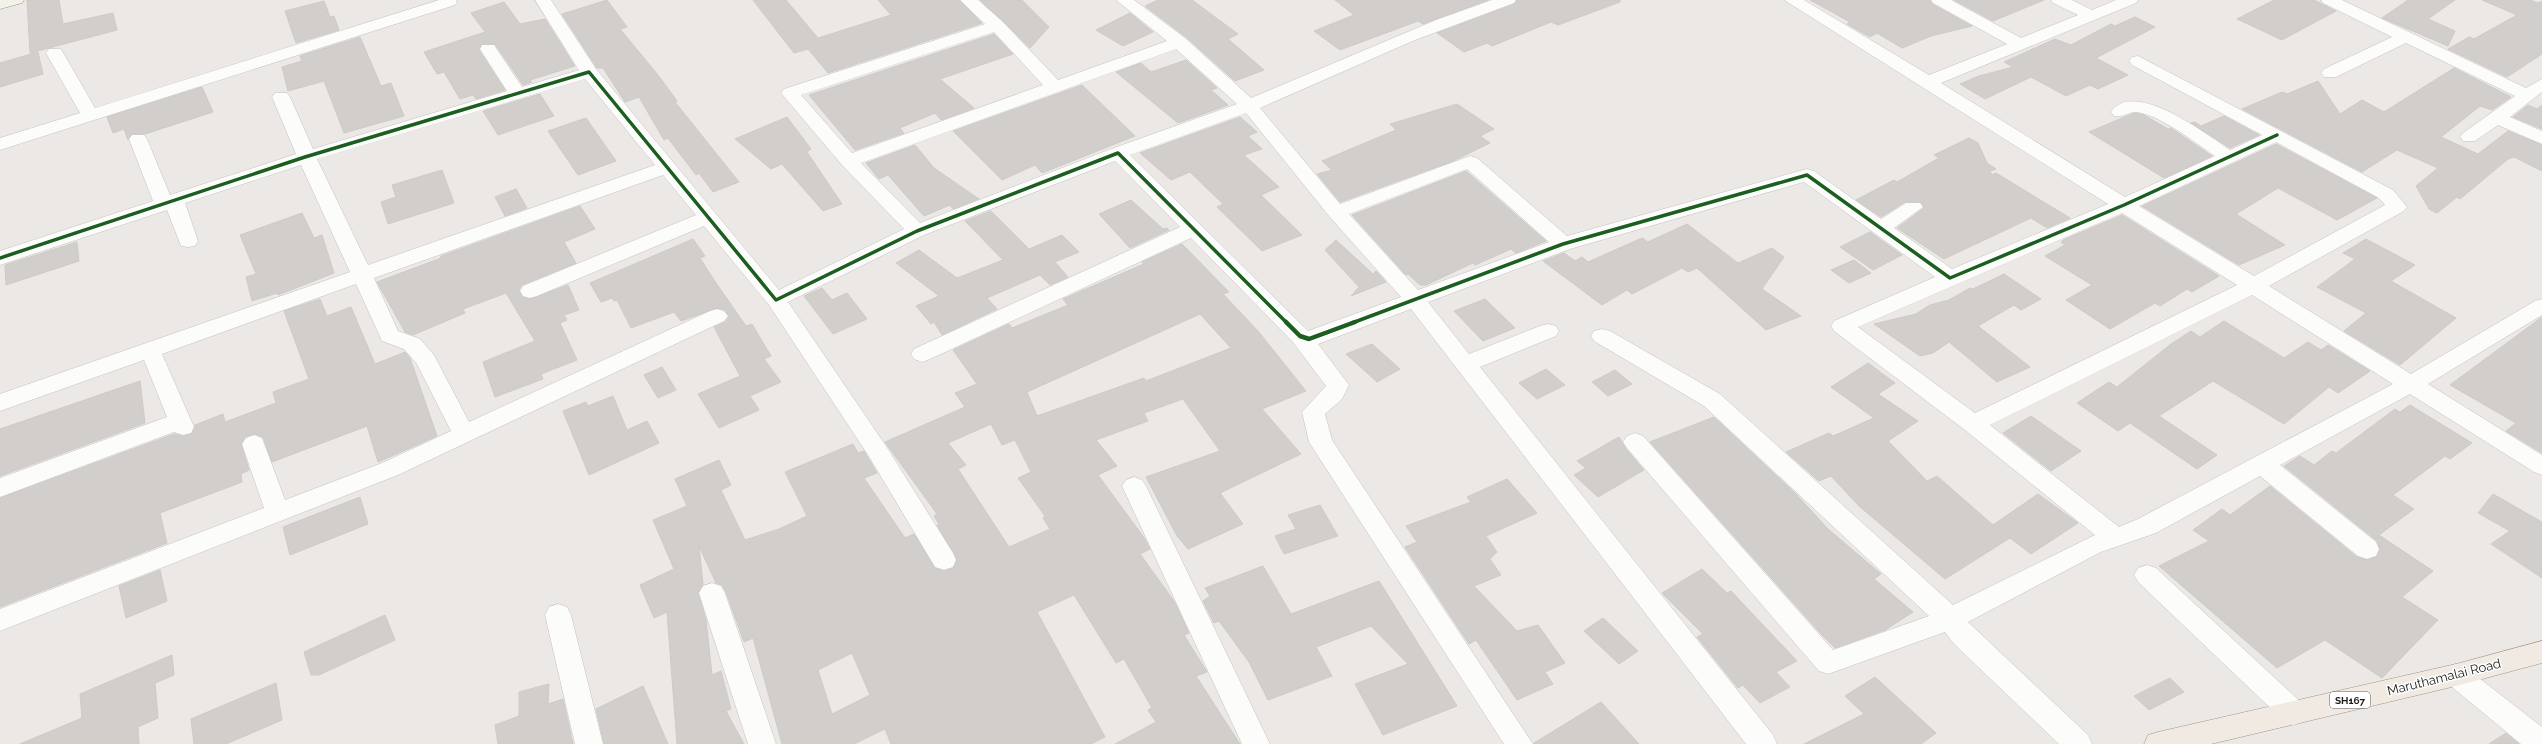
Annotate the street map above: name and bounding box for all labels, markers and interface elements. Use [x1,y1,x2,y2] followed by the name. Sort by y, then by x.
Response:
[2386,656,2502,698] street label: Maruthamalai Road
[2330,692,2370,708] road number: SH167

